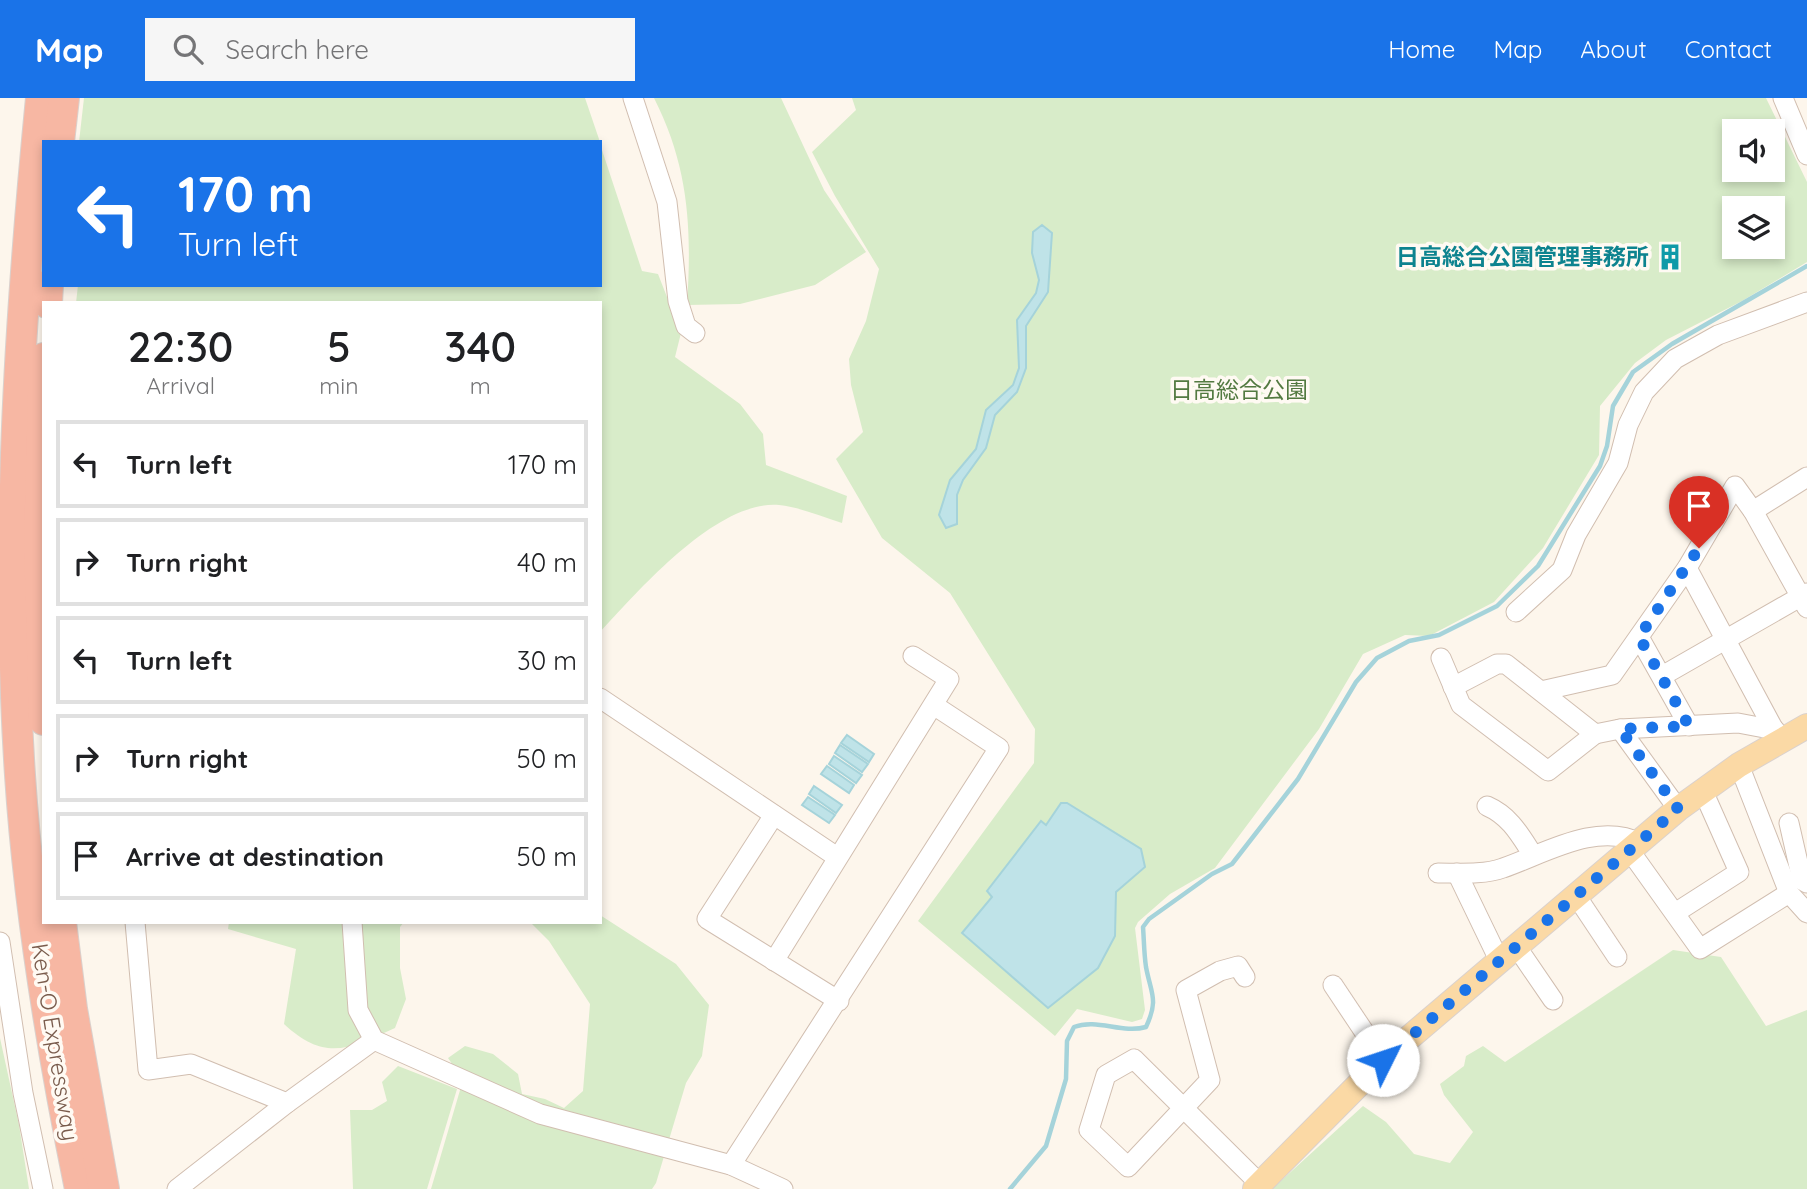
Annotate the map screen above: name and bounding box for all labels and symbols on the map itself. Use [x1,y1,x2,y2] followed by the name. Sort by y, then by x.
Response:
[1396,242,1649,271] place label: 日高総合公園管理事務所
[1655,242,1685,272] building icon: 日高総合公園管理事務所
[1170,375,1308,404] park label: 日高総合公園
[1669,476,1729,548] pin
[26,941,85,1143] street label: Ken-O Expressway
[1346,1023,1420,1097] position arrow

